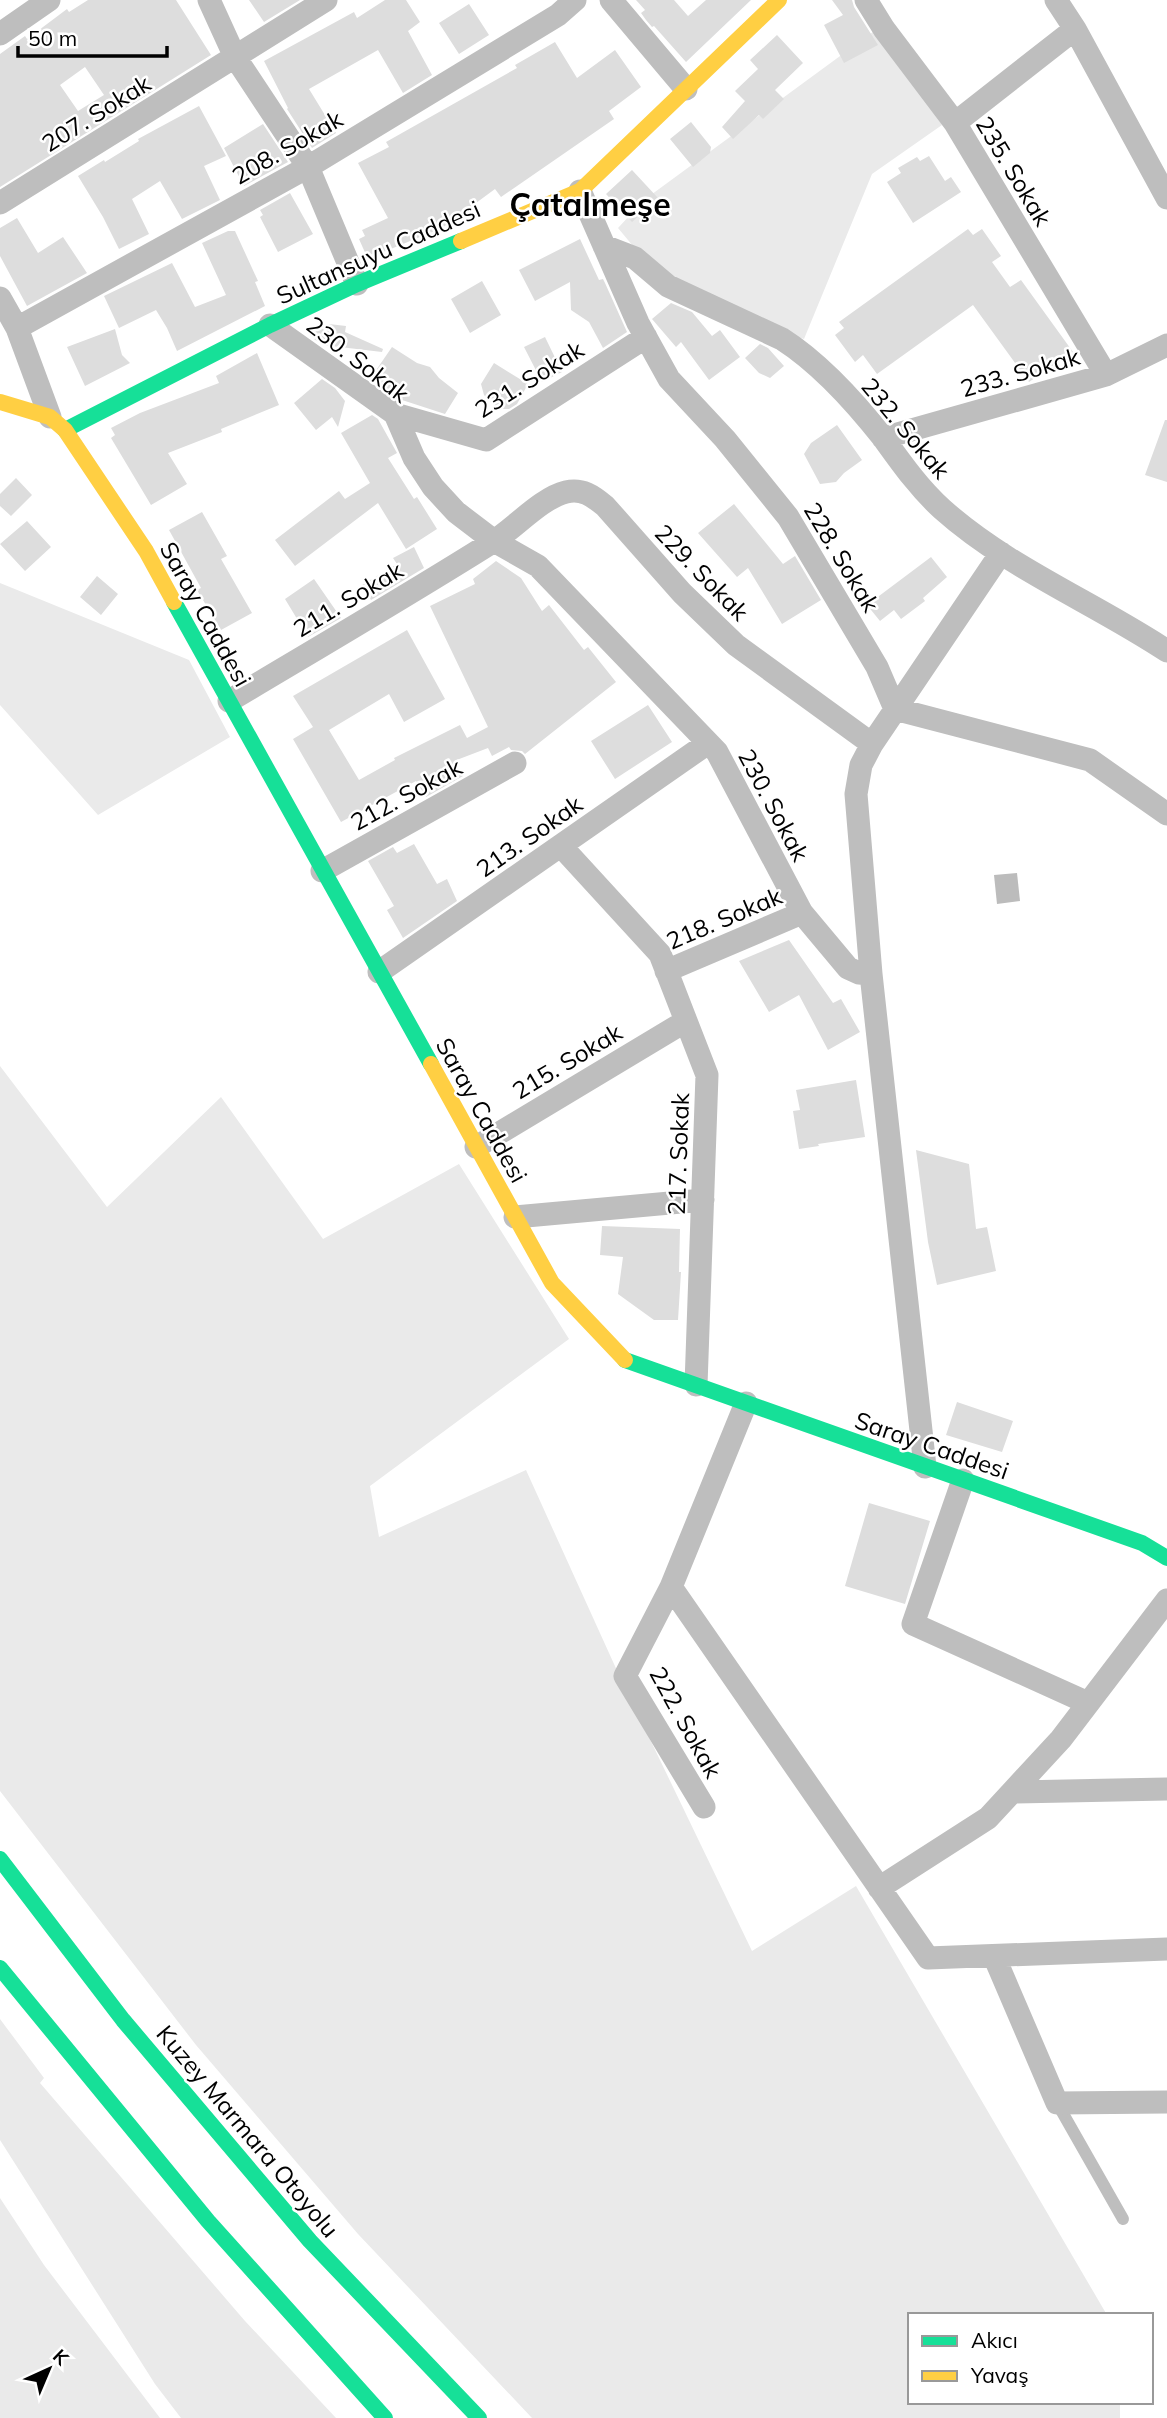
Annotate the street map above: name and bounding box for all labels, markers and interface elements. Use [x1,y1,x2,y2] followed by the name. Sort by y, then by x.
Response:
[18,14,166,58] scale bar
[28,25,77,51] text: 50 m
[36,67,156,158] street label: 207. Sokak
[226,103,348,191] street label: 208. Sokak
[970,111,1059,232] street label: 235. Sokak
[509,184,671,224] district label: Çatalmeşe
[271,194,485,310] street label: Sultansuyu Caddesi
[300,309,416,409] street label: 230. Sokak
[469,333,589,424] street label: 231. Sokak
[957,341,1084,403] street label: 233. Sokak
[855,371,957,485] street label: 232. Sokak
[798,497,887,618] street label: 228. Sokak
[649,517,756,627] street label: 229. Sokak
[154,536,258,692] street label: Saray Caddesi
[288,554,409,643] street label: 211. Sokak
[732,744,816,867] street label: 230. Sokak
[345,751,467,837] street label: 212. Sokak
[470,788,588,883] street label: 213. Sokak
[662,880,787,956] street label: 218. Sokak
[507,1016,628,1105] street label: 215. Sokak
[430,1032,534,1188] street label: Saray Caddesi
[661,1092,695,1216] street label: 217. Sokak
[851,1405,1013,1485] street label: Saray Caddesi
[643,1661,729,1783] street label: 222. Sokak
[151,2019,345,2243] street label: Kuzey Marmara Otoyolu
[908,2313,1153,2404] legend
[971,2327,1018,2353] text: Akıcı
[14,2334,84,2404] north arrow
[48,2344,75,2371] text: K
[970,2362,1029,2388] text: Yavaş

